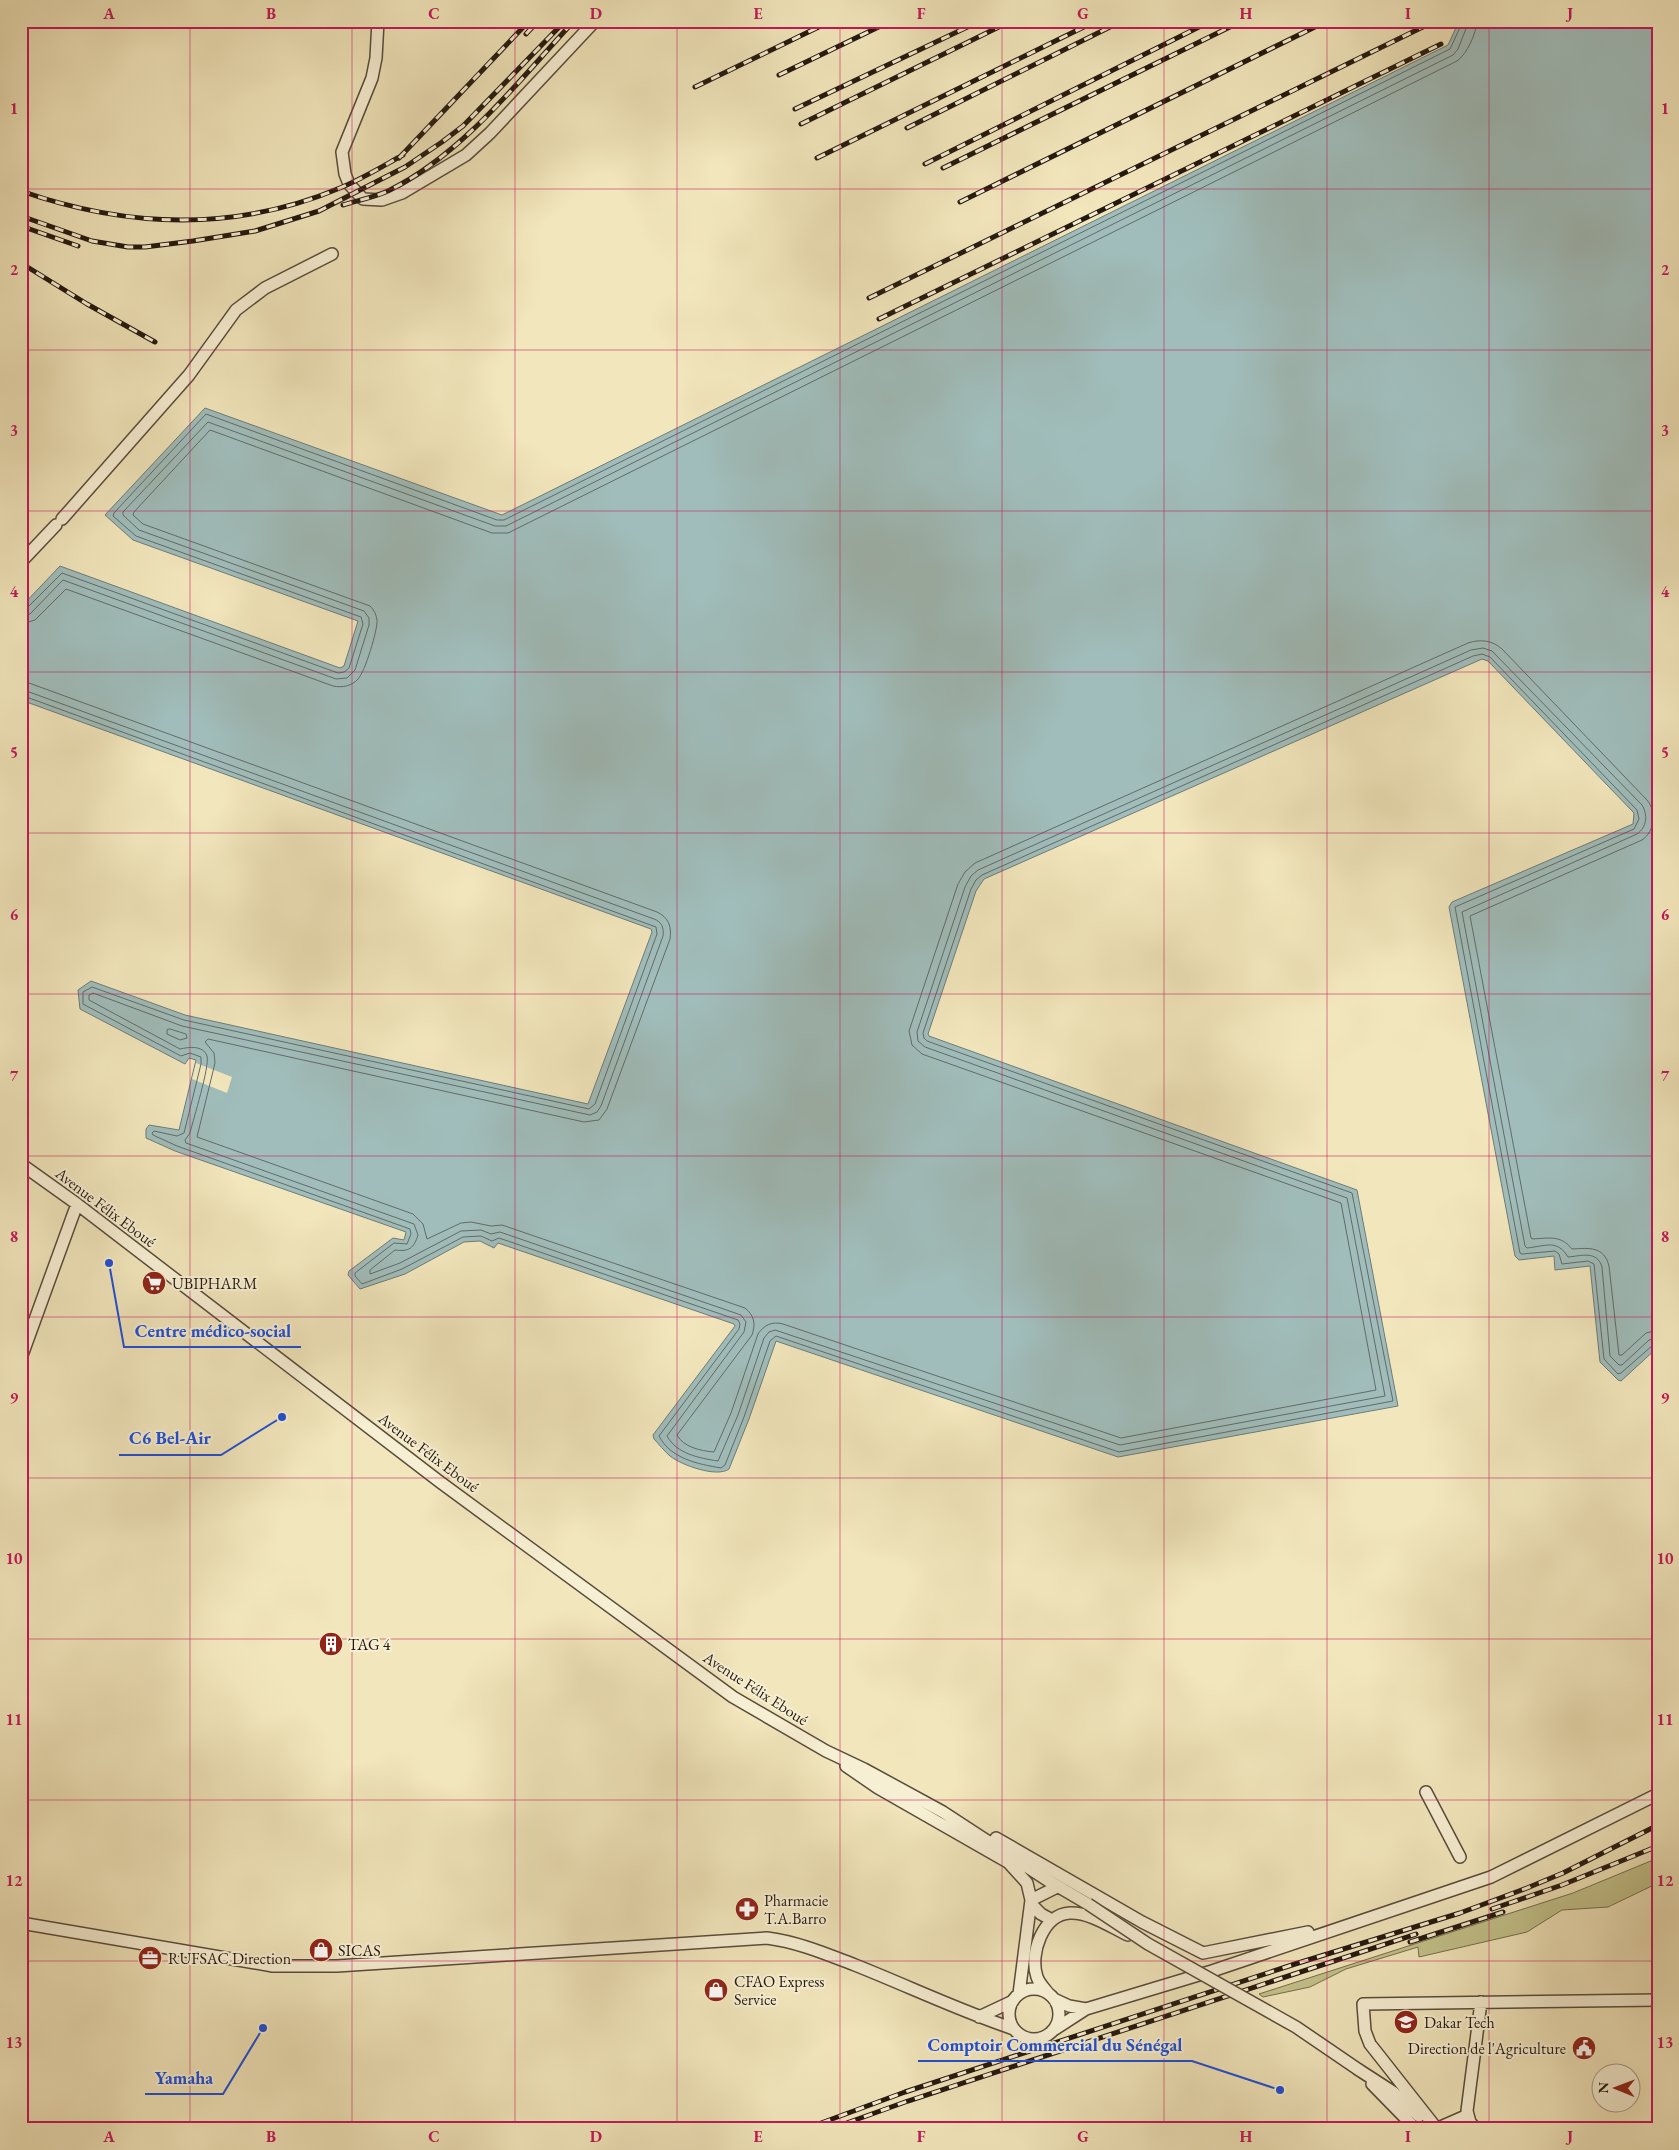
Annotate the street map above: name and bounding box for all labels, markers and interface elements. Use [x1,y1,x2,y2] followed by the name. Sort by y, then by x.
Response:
[102,3,115,24] text: A
[266,3,276,24] text: B
[428,3,440,24] text: C
[590,3,602,24] text: D
[753,3,763,24] text: E
[917,3,926,24] text: F
[1077,3,1089,24] text: G
[1240,3,1253,24] text: H
[1405,3,1411,24] text: I
[1565,3,1573,24] text: J
[10,98,18,119] text: 1
[1661,98,1669,119] text: 1
[10,259,19,280] text: 2
[1661,259,1670,280] text: 2
[10,420,18,441] text: 3
[1661,420,1669,441] text: 3
[10,581,19,602] text: 4
[1661,581,1670,602] text: 4
[10,742,18,763] text: 5
[1661,742,1669,763] text: 5
[10,904,19,925] text: 6
[1661,904,1670,925] text: 6
[10,1065,19,1086] text: 7
[1661,1065,1670,1086] text: 7
[50,1162,160,1252] street label: Avenue Félix Eboué
[10,1226,18,1247] text: 8
[1661,1226,1669,1247] text: 8
[141,1270,167,1296] supermarket icon: UBIPHARM
[172,1273,257,1294] place label: UBIPHARM
[124,1314,301,1347] callout: Centre médico-social
[135,1319,291,1342] text: Centre médico-social
[10,1387,19,1408] text: 9
[1661,1387,1670,1408] text: 9
[373,1407,483,1497] street label: Avenue Félix Eboué
[119,1422,221,1455] callout: C6 Bel-Air
[129,1426,211,1449] text: C6 Bel-Air
[6,1548,23,1569] text: 10
[1657,1548,1674,1569] text: 10
[318,1631,344,1657] building icon: TAG 4
[348,1634,391,1655] place label: TAG 4
[699,1646,812,1730] street label: Avenue Félix Eboué
[6,1709,22,1730] text: 11
[1657,1709,1673,1730] text: 11
[6,1870,23,1891] text: 12
[1657,1870,1674,1891] text: 12
[764,1890,828,1929] place label: Pharmacie T.A.Barro
[734,1896,760,1922] pharmacy icon: Pharmacie T.A.Barro
[308,1937,334,1963] shop icon: SICAS
[338,1940,381,1961] place label: SICAS
[137,1945,163,1971] office icon: RUFSAC Direction
[168,1948,292,1969] place label: RUFSAC Direction
[734,1971,824,2010] place label: CFAO Express Service
[703,1977,729,2003] shop icon: CFAO Express Service
[1393,2009,1419,2035] school or university icon: Dakar Tech
[1424,2012,1495,2033] place label: Dakar Tech
[918,2028,1192,2061] callout: Comptoir Commercial du Sénégal
[6,2032,22,2053] text: 13
[1657,2032,1673,2053] text: 13
[928,2033,1182,2056] text: Comptoir Commercial du Sénégal
[1571,2035,1597,2061] public building icon: Direction de l'Agriculture
[1408,2038,1566,2059] place label: Direction de l'Agriculture
[145,2061,223,2094] callout: Yamaha
[1592,2062,1642,2112] north arrow
[155,2066,213,2089] text: Yamaha
[1594,2081,1612,2094] text: N
[102,2126,115,2147] text: A
[266,2126,276,2147] text: B
[428,2126,440,2147] text: C
[590,2126,602,2147] text: D
[753,2126,763,2147] text: E
[917,2126,926,2147] text: F
[1077,2126,1089,2147] text: G
[1240,2126,1253,2147] text: H
[1405,2126,1411,2147] text: I
[1565,2126,1573,2147] text: J

